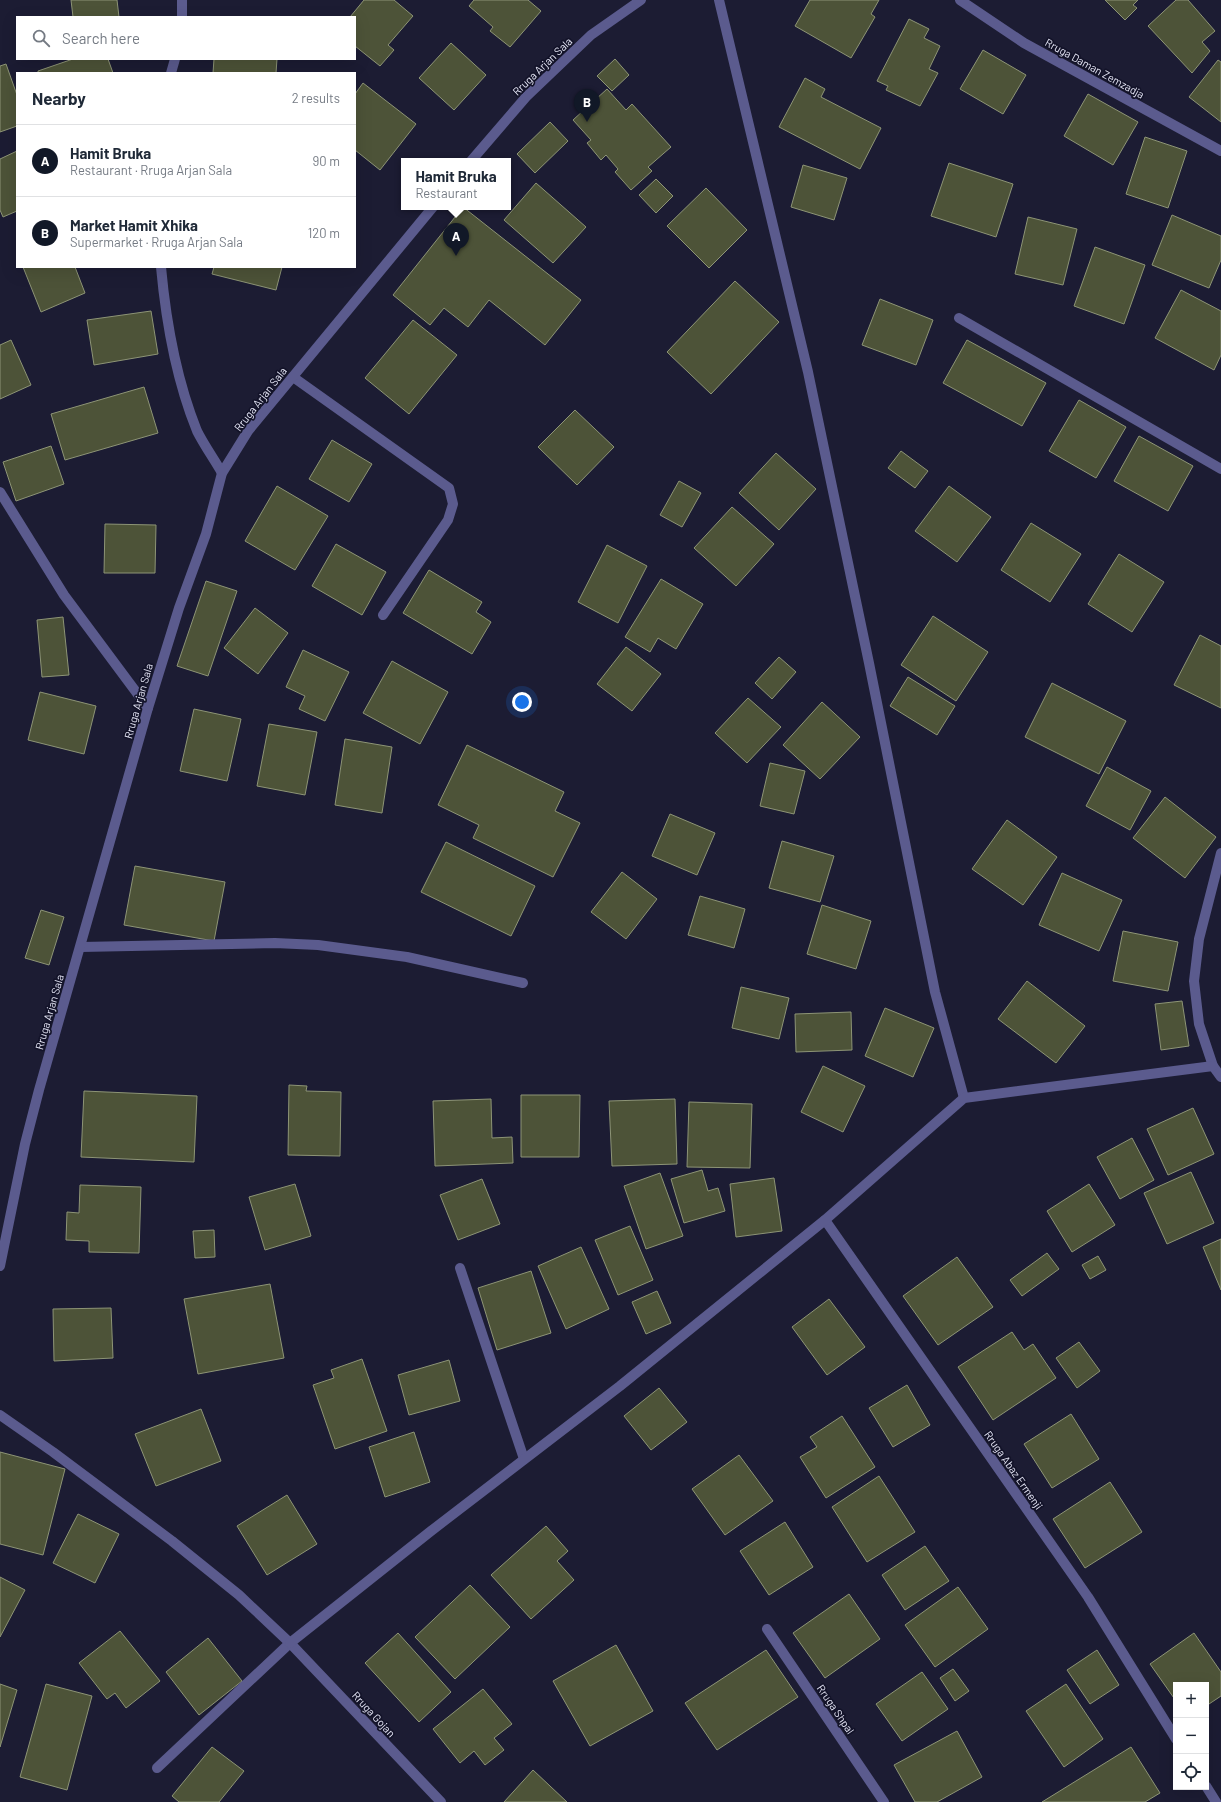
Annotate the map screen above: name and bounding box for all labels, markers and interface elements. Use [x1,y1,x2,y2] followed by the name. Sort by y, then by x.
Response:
[16,16,356,60] search box
[30,27,52,49] icon: search
[62,29,140,47] text: Search here
[510,34,574,98] street label: Rruga Arjan Sala
[1043,35,1147,101] street label: Rruga Daman Zemzadja
[32,88,86,108] text: Nearby
[574,89,600,122] pin: B
[292,90,340,106] text: 2 results
[70,144,151,162] text: Hamit Bruka
[41,153,49,169] text: A
[313,153,340,169] text: 90 m
[401,158,511,210] popup
[70,162,232,178] text: Restaurant · Rruga Arjan Sala
[415,167,497,185] text: Hamit Bruka
[415,185,478,201] text: Restaurant
[70,216,198,234] text: Market Hamit Xhika
[443,223,469,256] pin: A
[41,225,49,241] text: B
[308,225,340,241] text: 120 m
[70,234,243,250] text: Supermarket · Rruga Arjan Sala
[231,364,289,434] street label: Rruga Arjan Sala
[121,662,155,740] street label: Rruga Arjan Sala
[512,692,532,712] your location
[32,973,66,1051] street label: Rruga Arjan Sala
[982,1428,1046,1512] street label: Rruga Abaz Ermenji
[815,1682,857,1736] street label: Rruga Shpal
[1173,1682,1209,1790] map controls
[1173,1682,1209,1718] button: +
[350,1689,398,1739] street label: Rruga Gojan
[1173,1718,1209,1754] button: −
[1173,1754,1209,1790] button: locate

